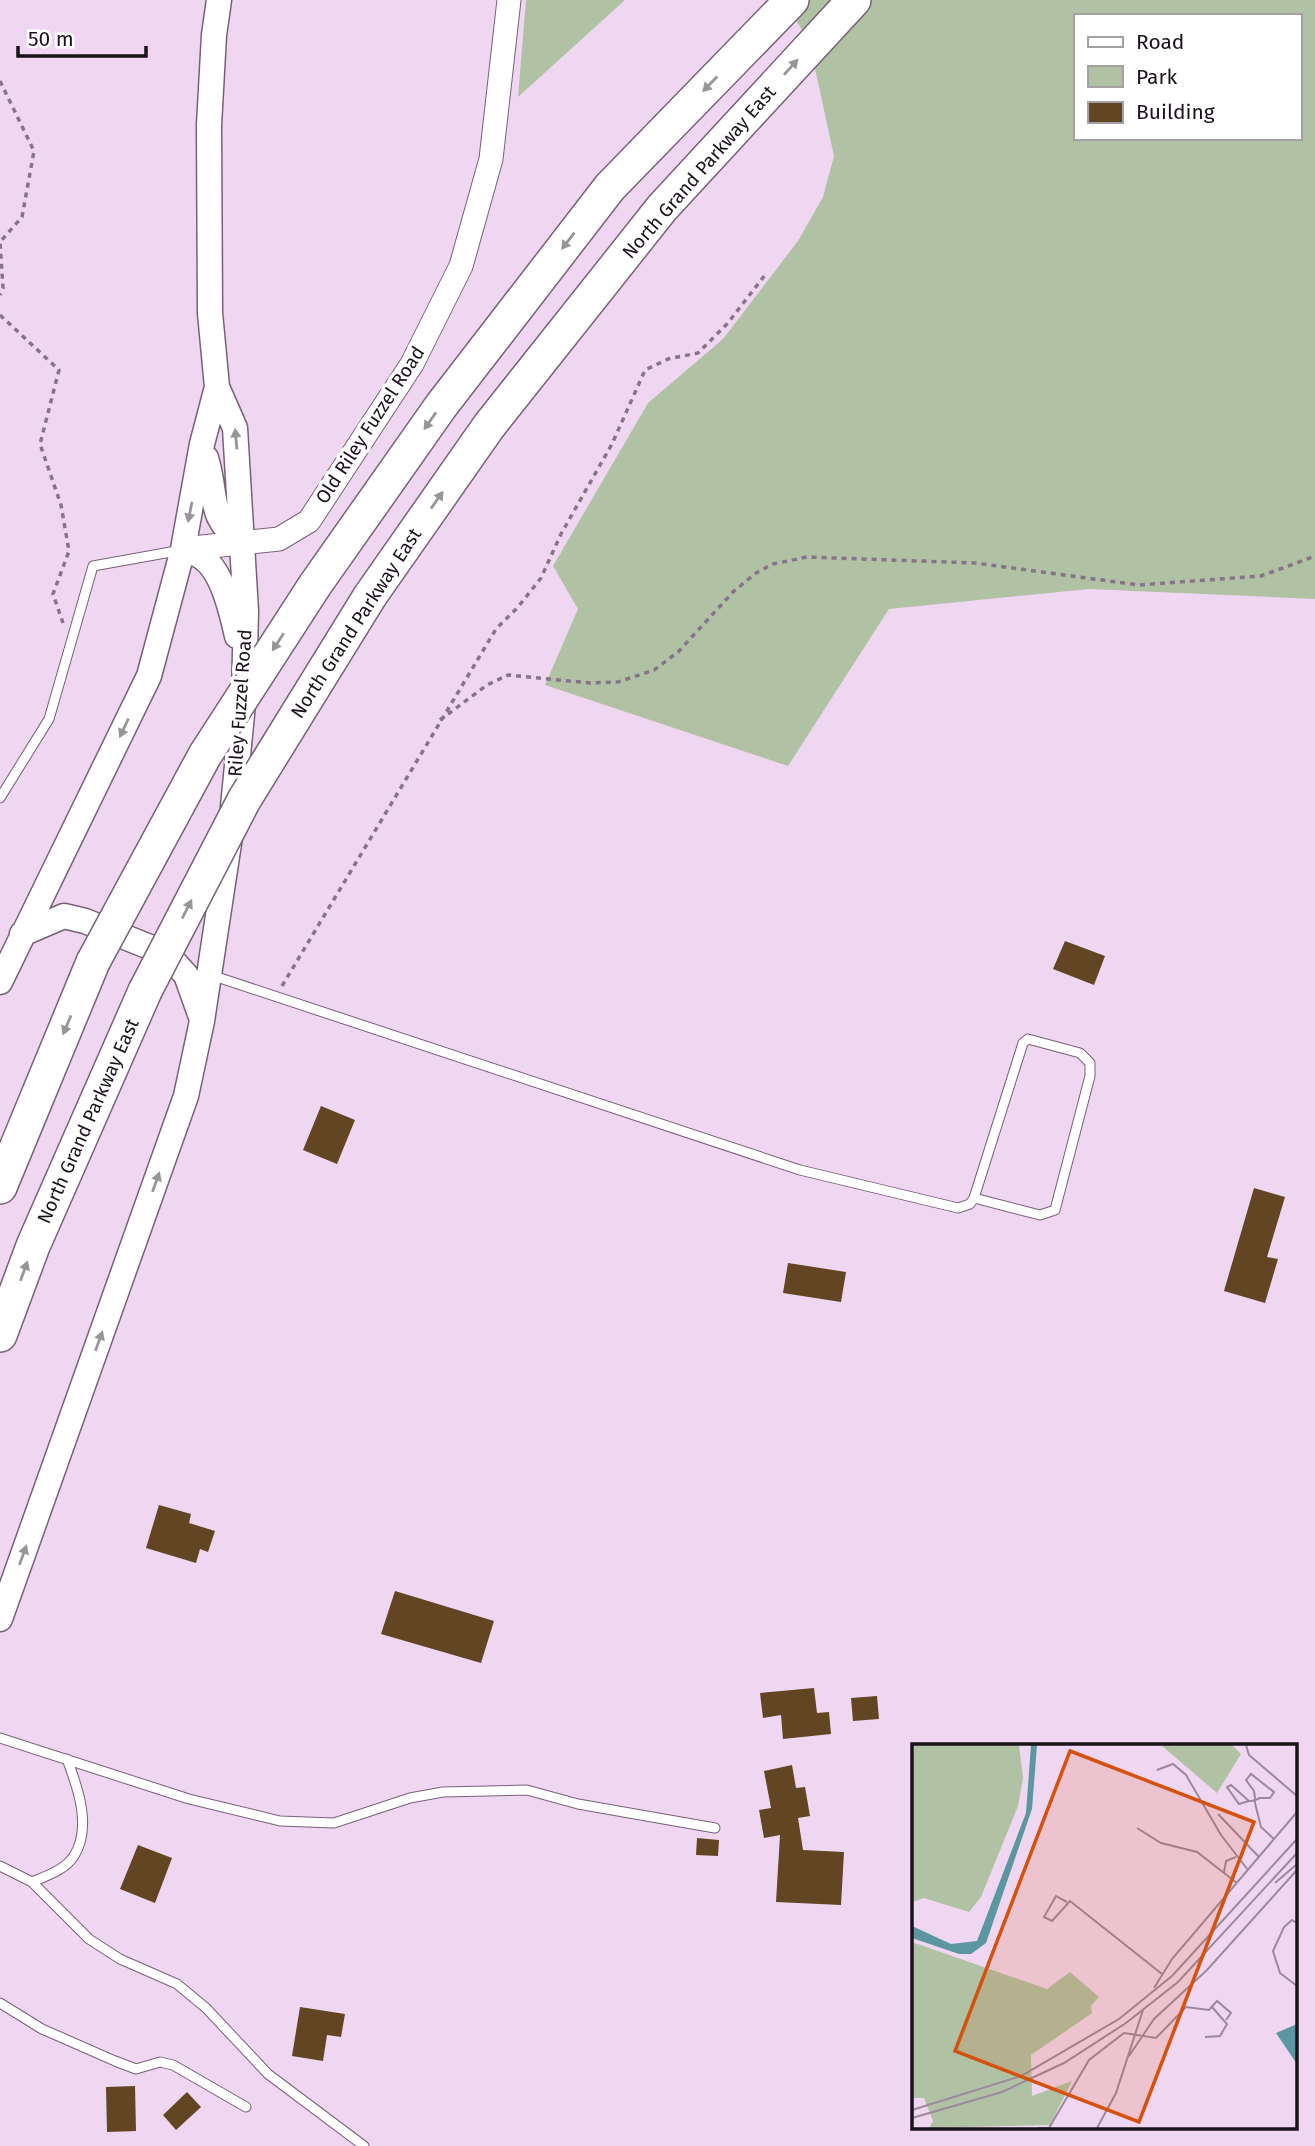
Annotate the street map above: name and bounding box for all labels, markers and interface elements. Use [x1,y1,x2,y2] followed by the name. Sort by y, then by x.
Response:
[18,14,145,58] scale bar
[1074,14,1301,140] legend
[28,26,74,52] text: 50 m
[1136,29,1184,55] text: Road
[783,58,799,76] one-way arrow
[1136,64,1178,90] text: Park
[703,75,719,92] one-way arrow
[617,81,781,263] street label: North Grand Parkway East
[1136,99,1215,125] text: Building
[562,232,576,250] one-way arrow
[311,342,429,508] street label: Old Riley Fuzzel Road
[423,412,437,430] one-way arrow
[230,428,241,450] one-way arrow
[430,491,444,509] one-way arrow
[185,501,196,523] one-way arrow
[286,524,426,722] street label: North Grand Parkway East
[223,628,257,778] street label: Riley Fuzzel Road
[272,633,285,652] one-way arrow
[119,718,130,739] one-way arrow
[182,899,193,919] one-way arrow
[32,1015,144,1227] street label: North Grand Parkway East
[61,1015,73,1035] one-way arrow
[151,1172,162,1193] one-way arrow
[18,1261,29,1282] one-way arrow
[94,1330,105,1351] one-way arrow
[18,1545,29,1566] one-way arrow
[912,1744,1298,2128] inset map

